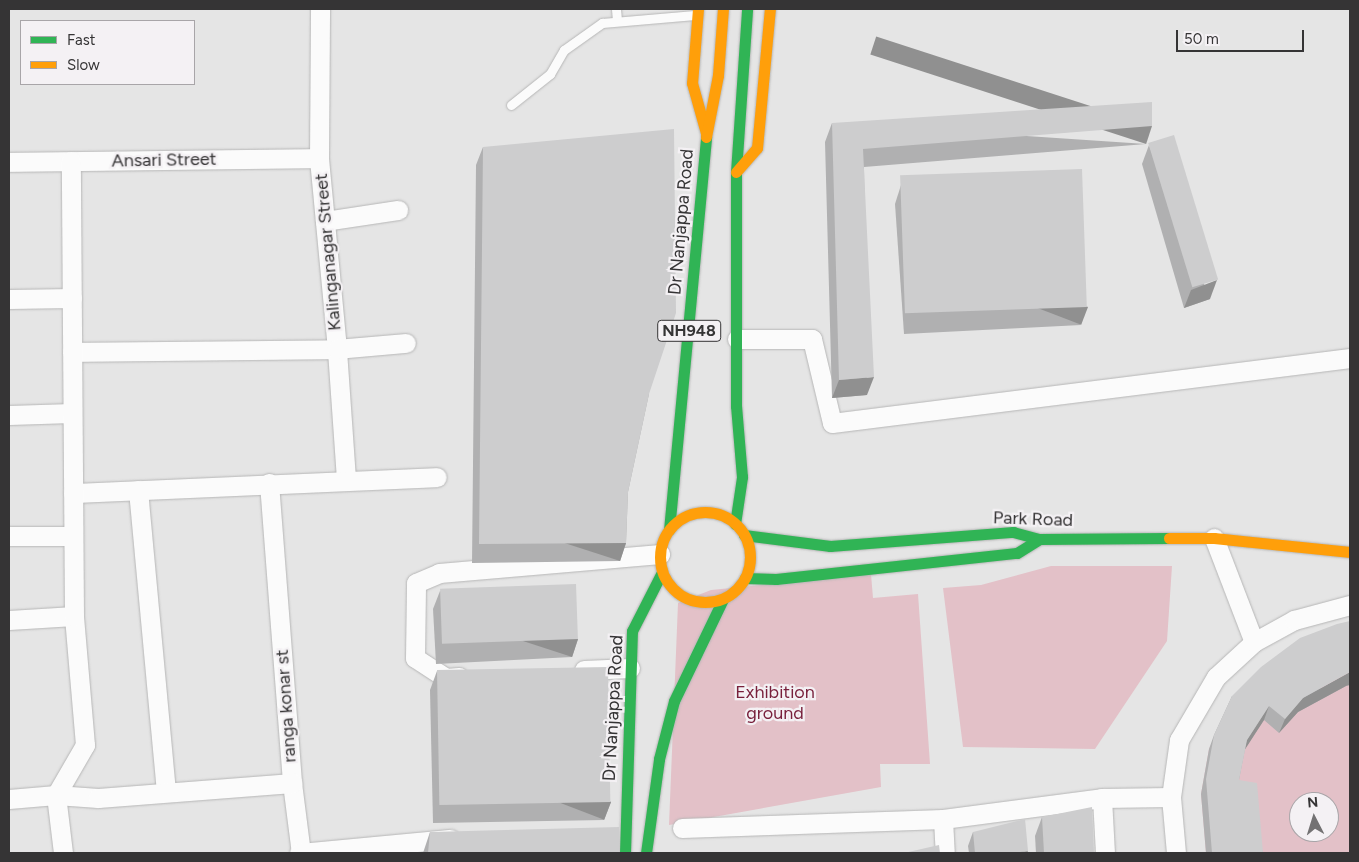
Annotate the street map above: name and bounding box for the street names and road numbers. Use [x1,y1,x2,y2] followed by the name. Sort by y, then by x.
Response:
[111,148,217,172] street label: Ansari Street
[664,148,698,296] street label: Dr Nanjappa Road
[310,172,346,332] street label: Kalinganagar Street
[656,318,722,344] road number: NH948
[993,507,1073,531] street label: Park Road
[598,634,628,782] street label: Dr Nanjappa Road
[271,649,301,763] street label: ranga konar st

